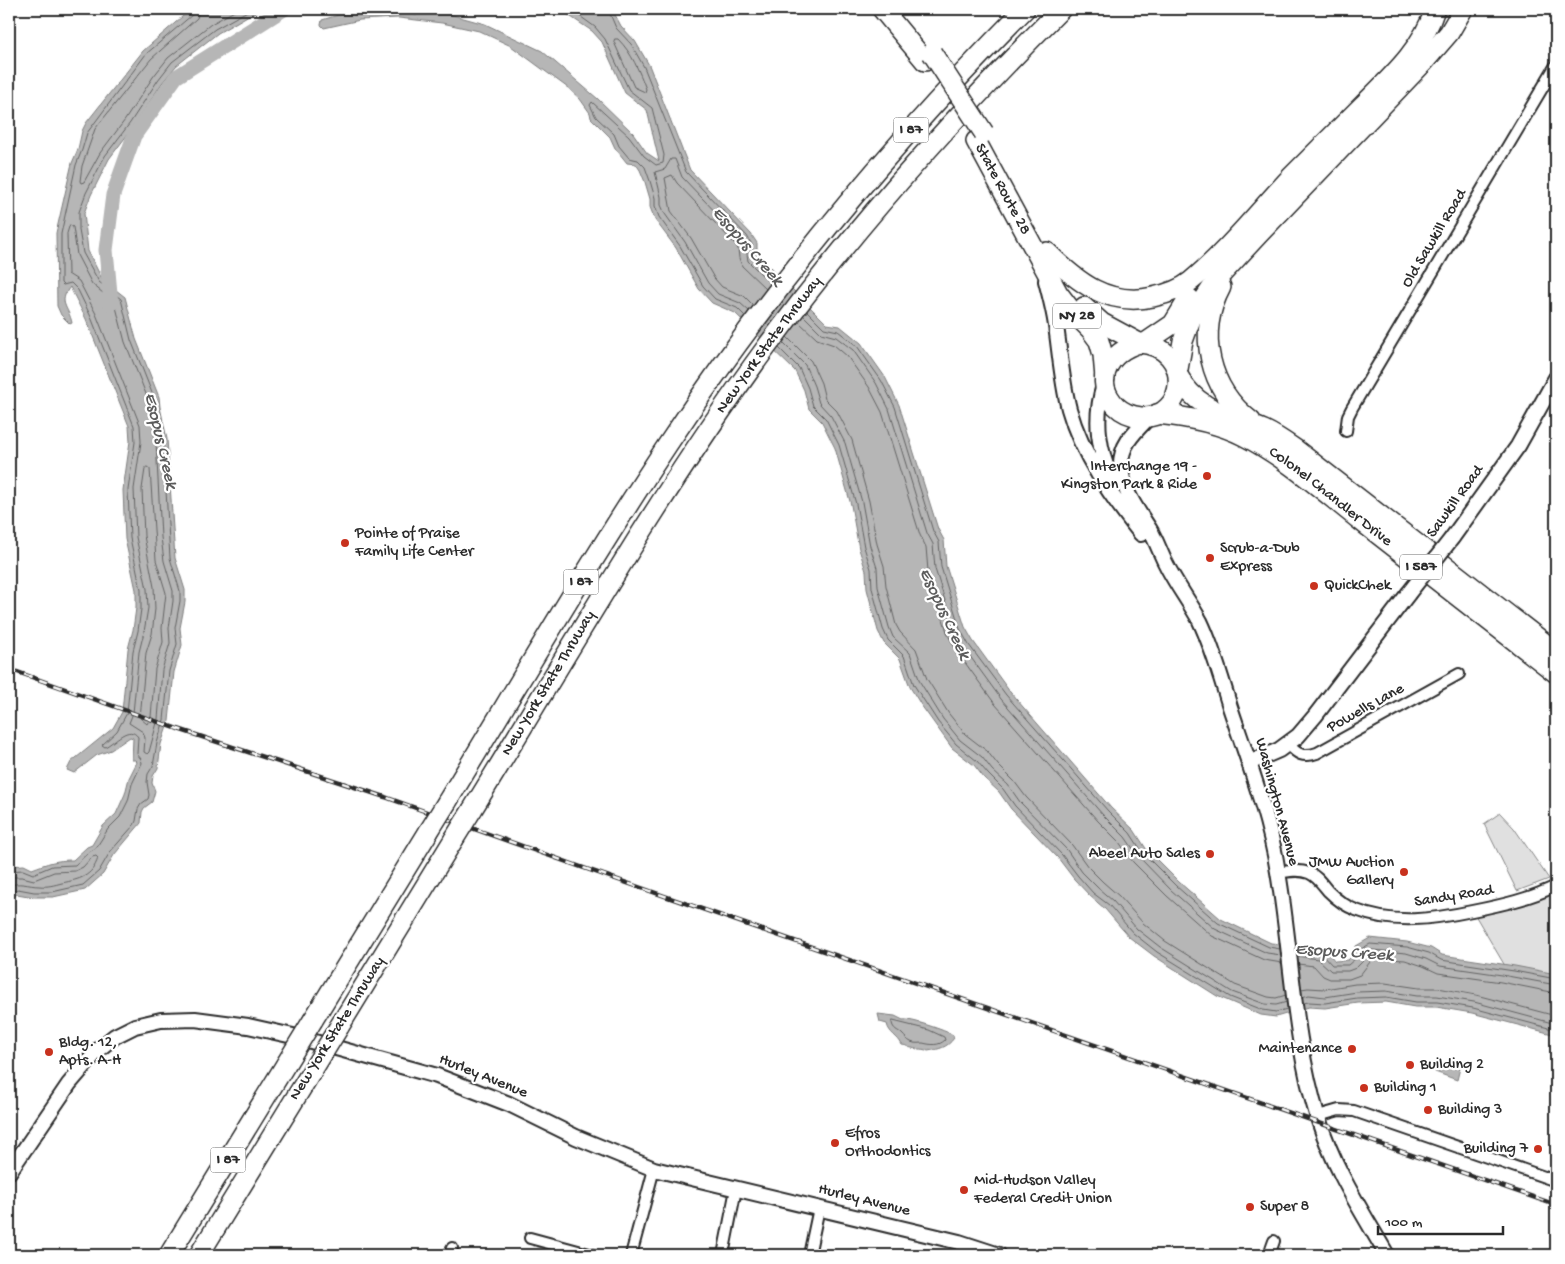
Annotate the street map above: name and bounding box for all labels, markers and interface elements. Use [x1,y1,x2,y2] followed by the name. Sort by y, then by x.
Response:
[894,118,928,142] road number: I 87
[970,141,1035,239] street label: State Route 28
[1398,185,1473,292] street label: Old Sawkill Road
[707,203,788,292] water label: Esopus Creek
[712,273,826,417] street label: New York State Thruway
[1053,304,1101,328] road number: NY 28
[139,391,182,493] water label: Esopus Creek
[1265,443,1396,551] street label: Colonel Chandler Drive
[1061,458,1198,495] place label: Interchange 19 - Kingston Park & Ride
[1423,461,1490,542] street label: Sawkill Road
[1201,470,1213,482] marker: Interchange 19 - Kingston Park & Ride
[354,525,475,562] place label: Pointe of Praise Family Life Center
[339,537,351,549] marker: Pointe of Praise Family Life Center
[1220,540,1300,577] place label: Scrub-a-Dub Express
[1204,552,1216,564] marker: Scrub-a-Dub Express
[1400,554,1442,580] road number: I 587
[914,565,975,665] water label: Esopus Creek
[564,570,598,594] road number: I 87
[1324,577,1393,596] place label: QuickChek
[1308,580,1320,592] marker: QuickChek
[498,608,600,759] street label: New York State Thruway
[1323,680,1408,738] street label: Powells Lane
[1250,736,1302,869] street label: Washington Avenue
[1089,845,1201,864] place label: Abeel Auto Sales
[1204,848,1216,860] marker: Abeel Auto Sales
[1309,854,1394,891] place label: JMW Auction Gallery
[1398,866,1410,878] marker: JMW Auction Gallery
[1413,881,1497,913] street label: Sandy Road
[1294,939,1396,967] water label: Esopus Creek
[286,954,390,1104] street label: New York State Thruway
[58,1034,122,1071] place label: Bldg. 12, Apts. A-H
[1258,1040,1343,1059] place label: Maintenance
[1346,1043,1358,1055] marker: Maintenance
[43,1046,55,1058] marker: Bldg. 12, Apts. A-H
[436,1051,531,1104] street label: Hurley Avenue
[1419,1056,1484,1075] place label: Building 2
[1404,1059,1416,1071] marker: Building 2
[1373,1079,1436,1098] place label: Building 1
[1358,1082,1370,1094] marker: Building 1
[1437,1101,1502,1120] place label: Building 3
[1422,1104,1434,1116] marker: Building 3
[845,1125,931,1162] place label: Efros Orthodontics
[829,1137,841,1149] marker: Efros Orthodontics
[1463,1140,1529,1159] place label: Building 7
[1532,1143,1544,1155] marker: Building 7
[210,1148,246,1172] road number: I 87
[973,1172,1112,1209] place label: Mid-Hudson Valley Federal Credit Union
[816,1180,913,1222] street label: Hurley Avenue
[958,1184,970,1196] marker: Mid-Hudson Valley Federal Credit Union
[1260,1198,1310,1217] place label: Super 8
[1244,1201,1256,1213] marker: Super 8
[1378,1204,1502,1236] scale bar
[1384,1214,1423,1232] text: 100 m

